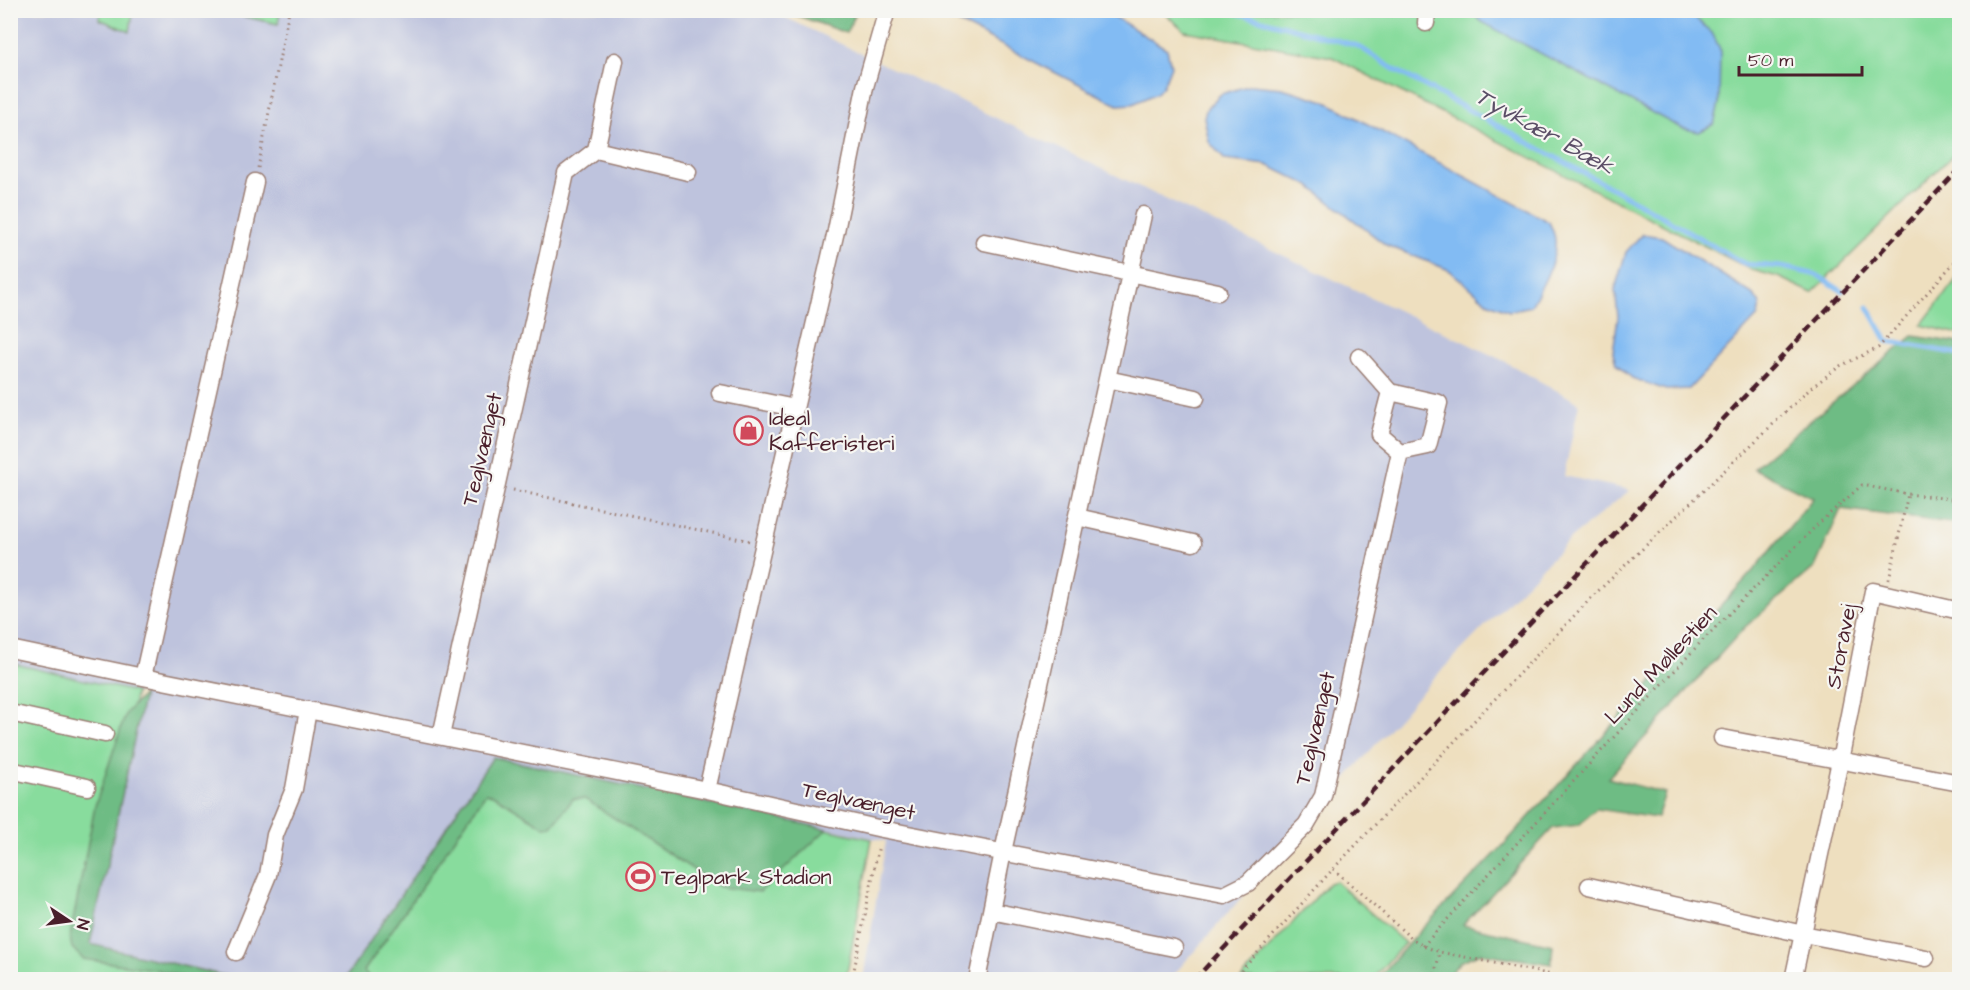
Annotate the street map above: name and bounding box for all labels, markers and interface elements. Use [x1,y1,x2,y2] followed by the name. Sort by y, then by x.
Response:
[1739,39,1862,77] scale bar
[1748,48,1793,73] text: 50 m
[1469,80,1621,185] water label: Tyvkær Bæk
[454,390,512,509] street label: Teglvænget
[769,403,894,459] place label: Ideal Kafferisteri
[732,414,764,446] shop icon: Ideal Kafferisteri
[1598,598,1725,732] street label: Lund Møllestien
[1818,601,1865,691] street label: Storåvej
[1287,669,1345,788] street label: Teglvænget
[799,774,918,830] street label: Teglvænget
[624,860,656,892] sports icon: Teglpark Stadion
[661,862,832,894] place label: Teglpark Stadion
[39,891,99,951] north arrow
[71,917,94,932] text: N

